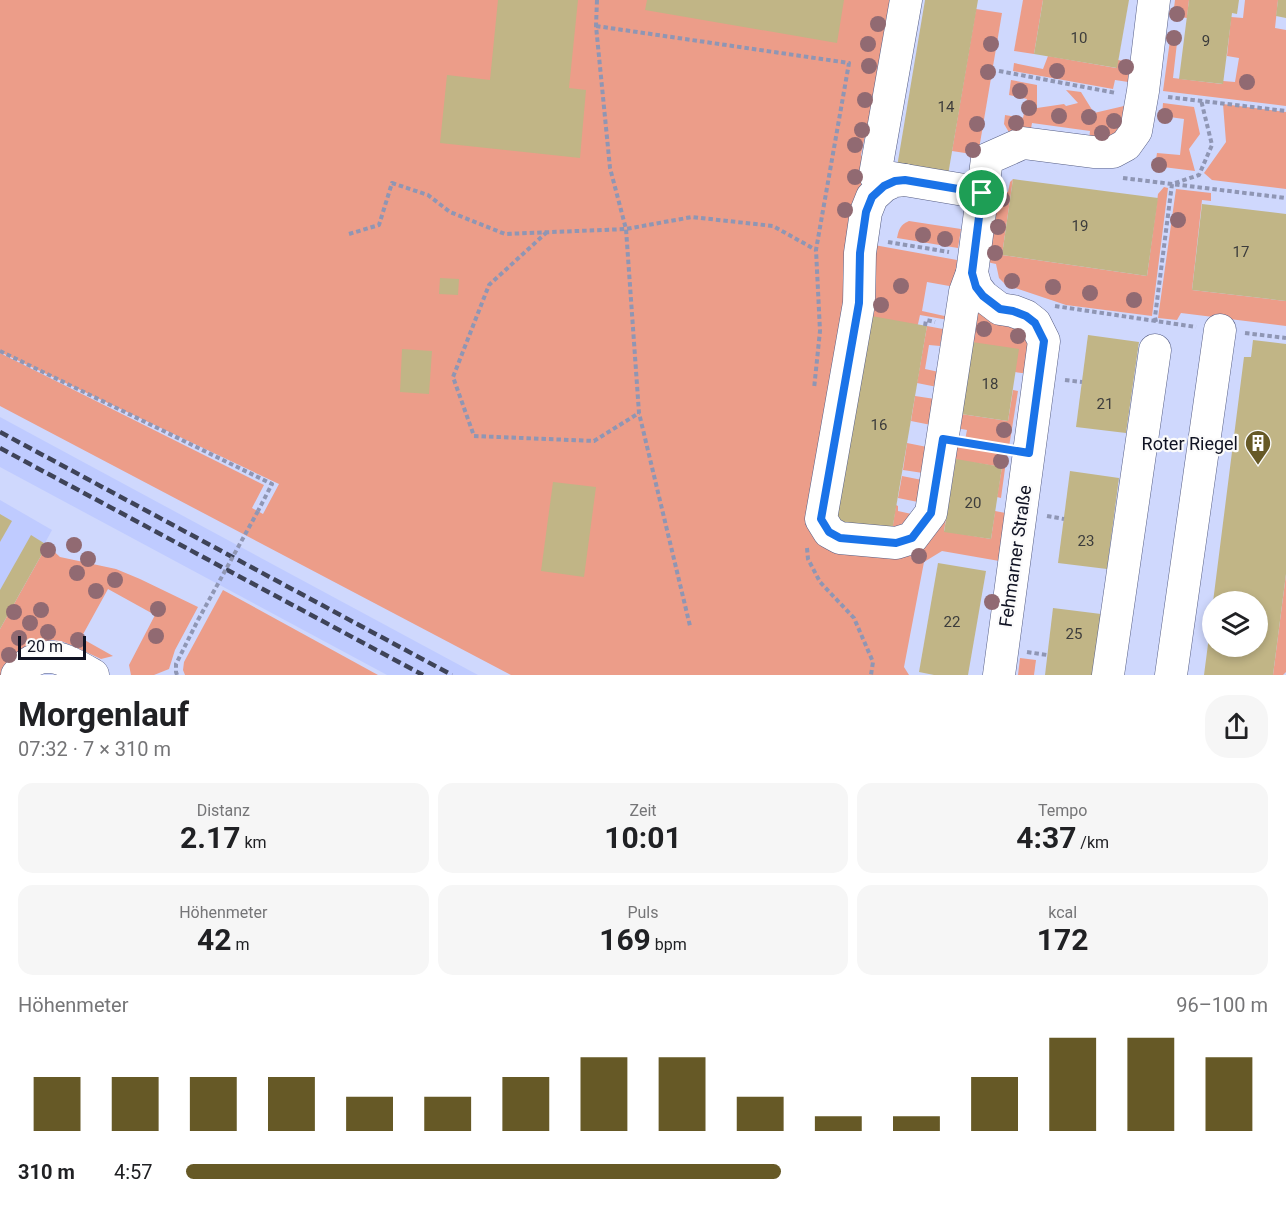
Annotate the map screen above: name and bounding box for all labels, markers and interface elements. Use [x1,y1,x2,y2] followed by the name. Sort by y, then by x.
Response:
[1071,29,1087,47] house number: 10
[1202,32,1210,50] house number: 9
[938,98,955,116] house number: 14
[956,167,1007,218] pin
[965,176,998,209] icon: arrive
[1072,217,1088,235] house number: 19
[1233,243,1249,261] house number: 17
[982,375,998,393] house number: 18
[1097,395,1113,413] house number: 21
[871,416,887,434] house number: 16
[1243,428,1273,466] building icon: Roter Riegel
[1142,433,1238,454] place label: Roter Riegel
[995,484,1035,628] street label: Fehmarner Straße
[965,494,981,512] house number: 20
[1078,532,1094,550] house number: 23
[1202,591,1268,657] map controls
[1202,591,1268,657] button: layers
[944,613,960,631] house number: 22
[1066,625,1082,643] house number: 25
[18,633,86,660] scale bar
[27,637,63,656] text: 20 m
[18,695,189,734] text: Morgenlauf
[1205,695,1268,758] button: share
[18,737,171,761] text: 07:32 · 7 × 310 m
[197,801,250,820] text: Distanz
[629,801,657,820] text: Zeit
[1038,801,1087,820] text: Tempo
[180,820,240,855] text: 2.17
[604,820,682,855] text: 10:01
[1016,820,1076,855] text: 4:37
[240,833,267,852] text: km
[1076,833,1109,852] text: /km
[179,903,267,922] text: Höhenmeter
[627,903,659,922] text: Puls
[1048,903,1077,922] text: kcal
[197,922,232,957] text: 42
[599,922,651,957] text: 169
[1037,922,1088,957] text: 172
[232,935,250,954] text: m
[651,935,687,954] text: bpm
[18,993,128,1017] text: Höhenmeter
[1176,993,1268,1017] text: 96–100 m
[18,1160,75,1184] text: 310 m
[114,1160,153,1184] text: 4:57

